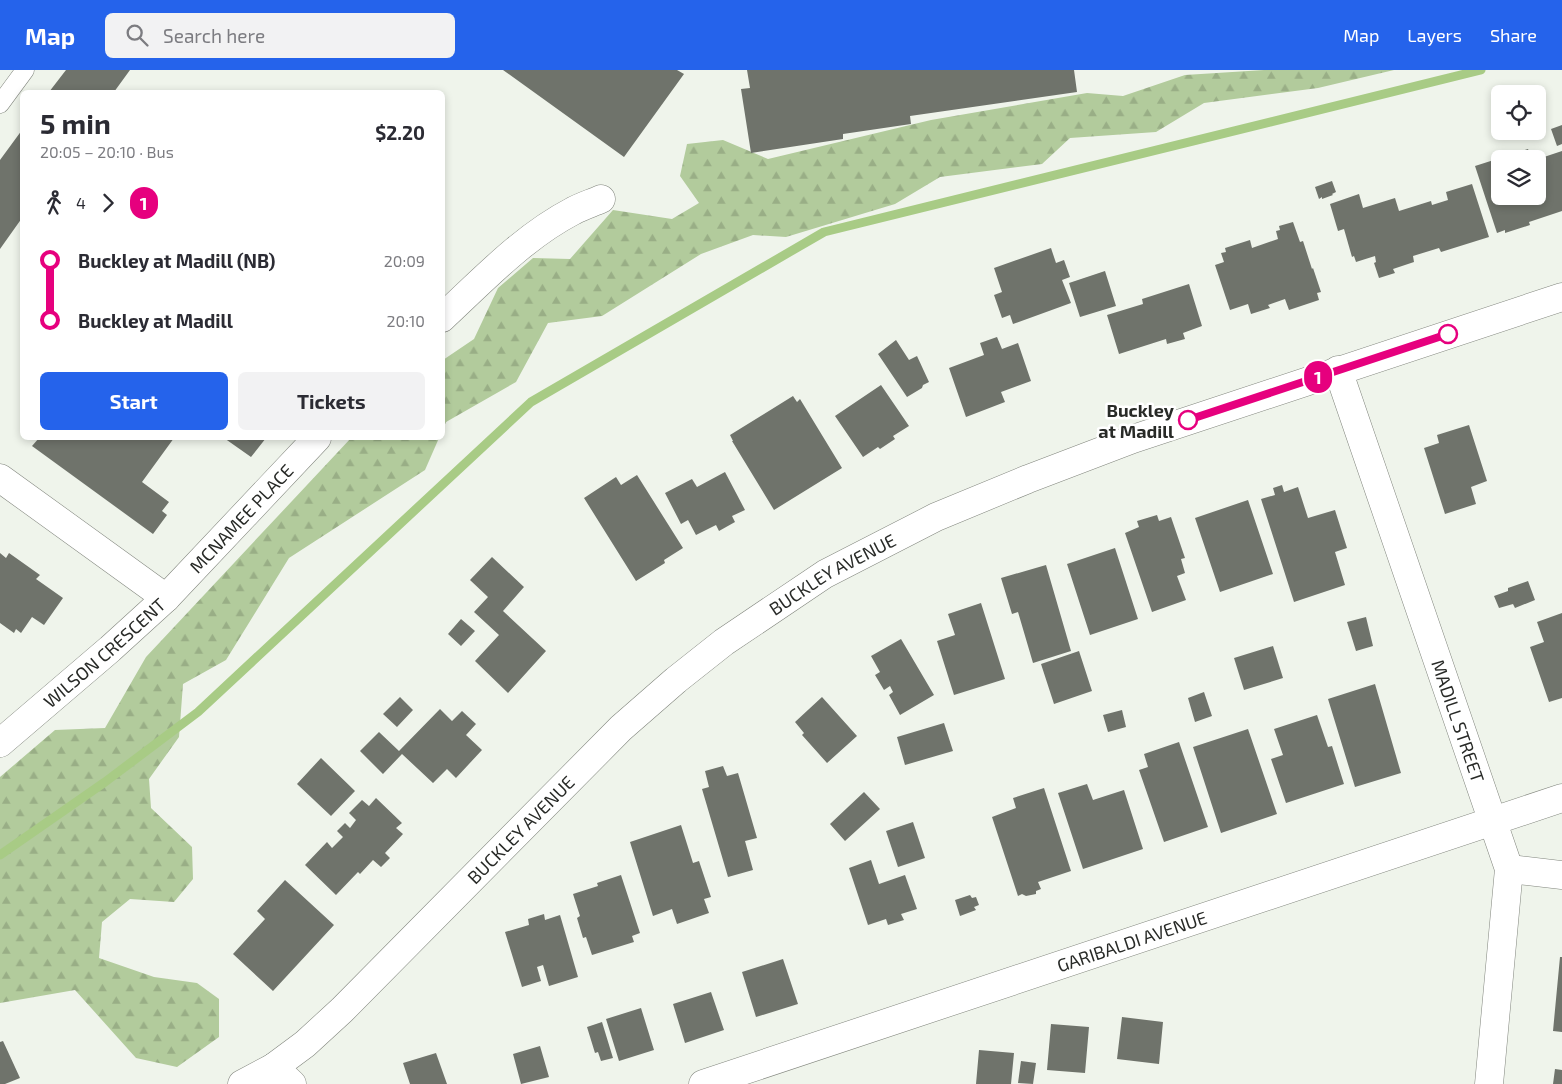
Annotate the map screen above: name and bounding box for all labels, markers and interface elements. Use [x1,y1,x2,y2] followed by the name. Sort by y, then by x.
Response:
[105,13,455,58] search box
[25,21,75,50] text: Map
[123,21,151,49] icon: search
[163,24,265,47] text: Search here
[1343,24,1379,46] text: Map
[1407,24,1462,46] text: Layers
[1490,24,1537,46] text: Share
[1491,85,1546,205] map controls
[1491,85,1546,140] button: locate
[40,106,111,140] text: 5 min
[375,121,425,144] text: $2.20
[40,142,174,161] text: 20:05 – 20:10 · Bus
[1491,150,1546,205] button: layers
[40,189,68,217] icon: walk
[94,189,122,217] icon: forward
[140,192,148,214] text: 1
[76,193,86,212] text: 4
[78,249,275,272] text: Buckley at Madill (NB)
[384,251,425,270] text: 20:09
[78,309,233,332] text: Buckley at Madill
[387,311,425,330] text: 20:10
[1438,324,1458,344] unlabelled marker
[1302,361,1334,393] line badge: 1
[1314,366,1322,388] text: 1
[40,372,228,430] button: Start
[238,372,425,430] button: Tickets
[1098,399,1175,442] place label: Buckley at Madill
[1178,410,1198,430] marker: Buckley at Madill
[185,459,298,577] street label: MCNAMEE PLACE
[765,529,899,620] street label: BUCKLEY AVENUE
[39,593,170,712] street label: WILSON CRESCENT
[1427,657,1490,786] street label: MADILL STREET
[462,771,579,888] street label: BUCKLEY AVENUE
[1054,906,1210,976] street label: GARIBALDI AVENUE

